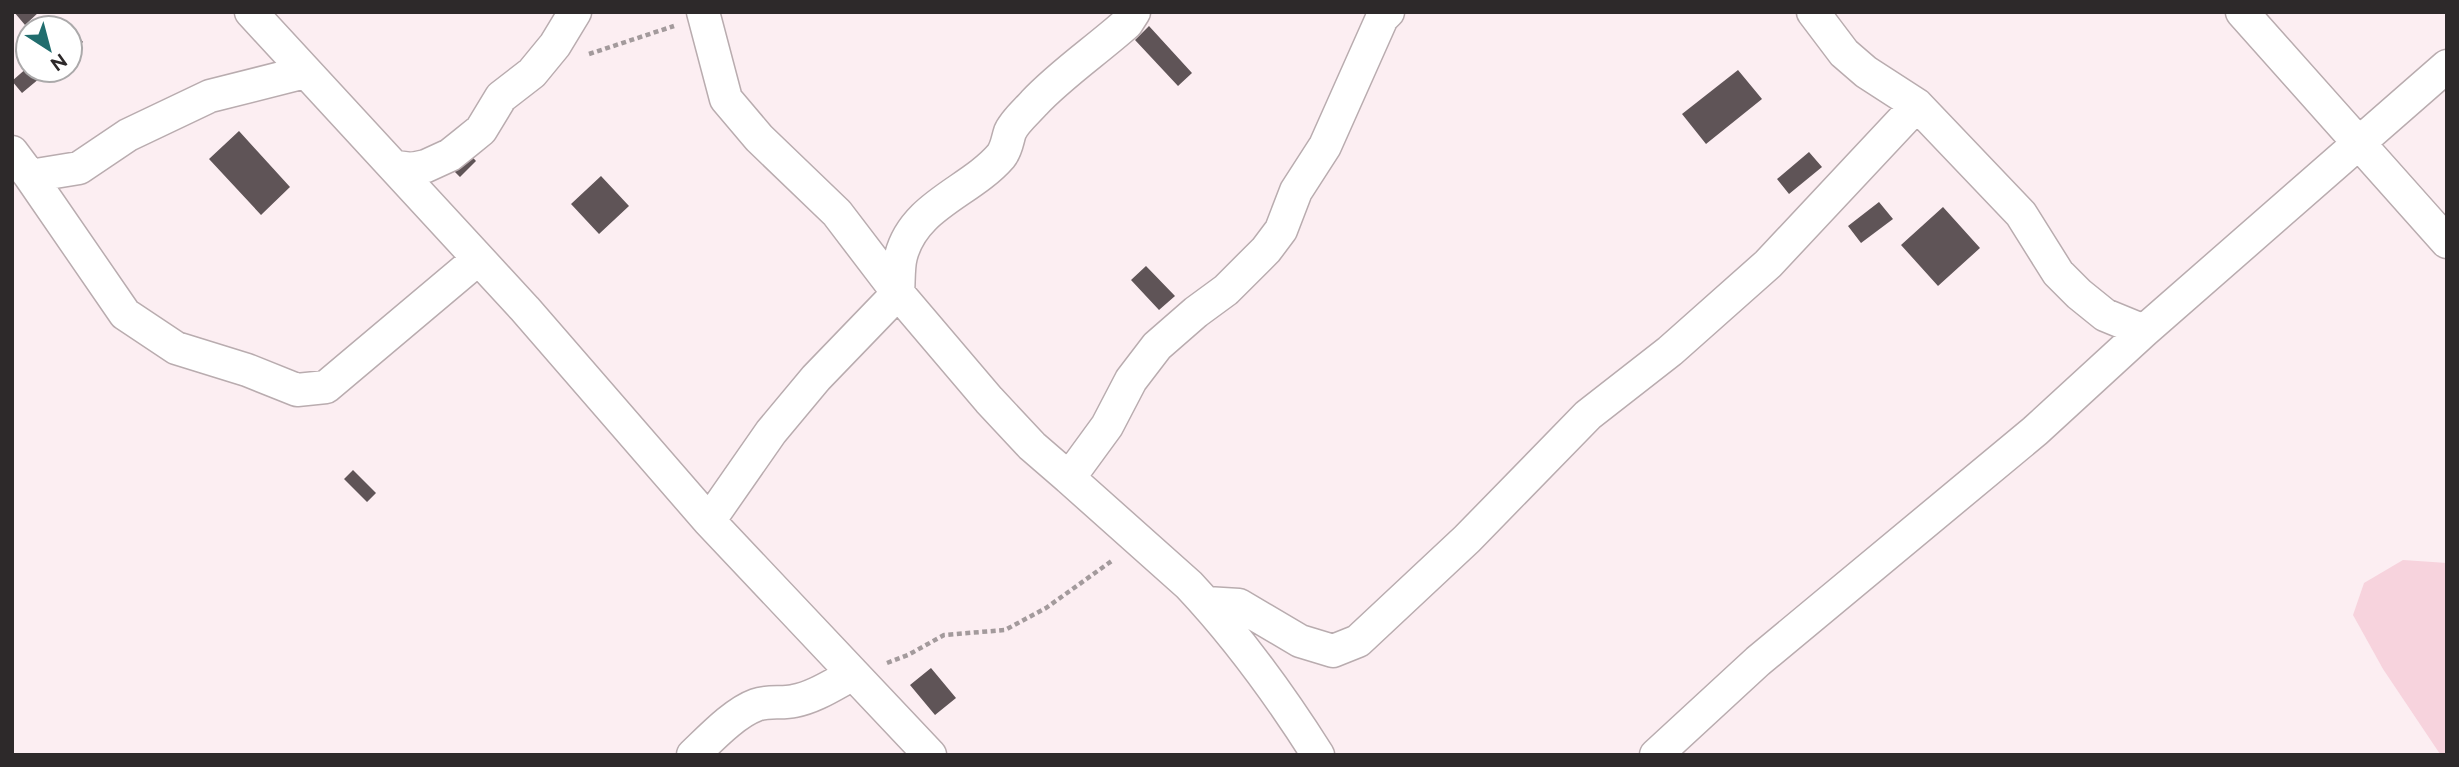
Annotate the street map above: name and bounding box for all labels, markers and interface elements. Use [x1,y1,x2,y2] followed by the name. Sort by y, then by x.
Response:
[14,14,84,84] north arrow
[47,50,71,76] text: N

